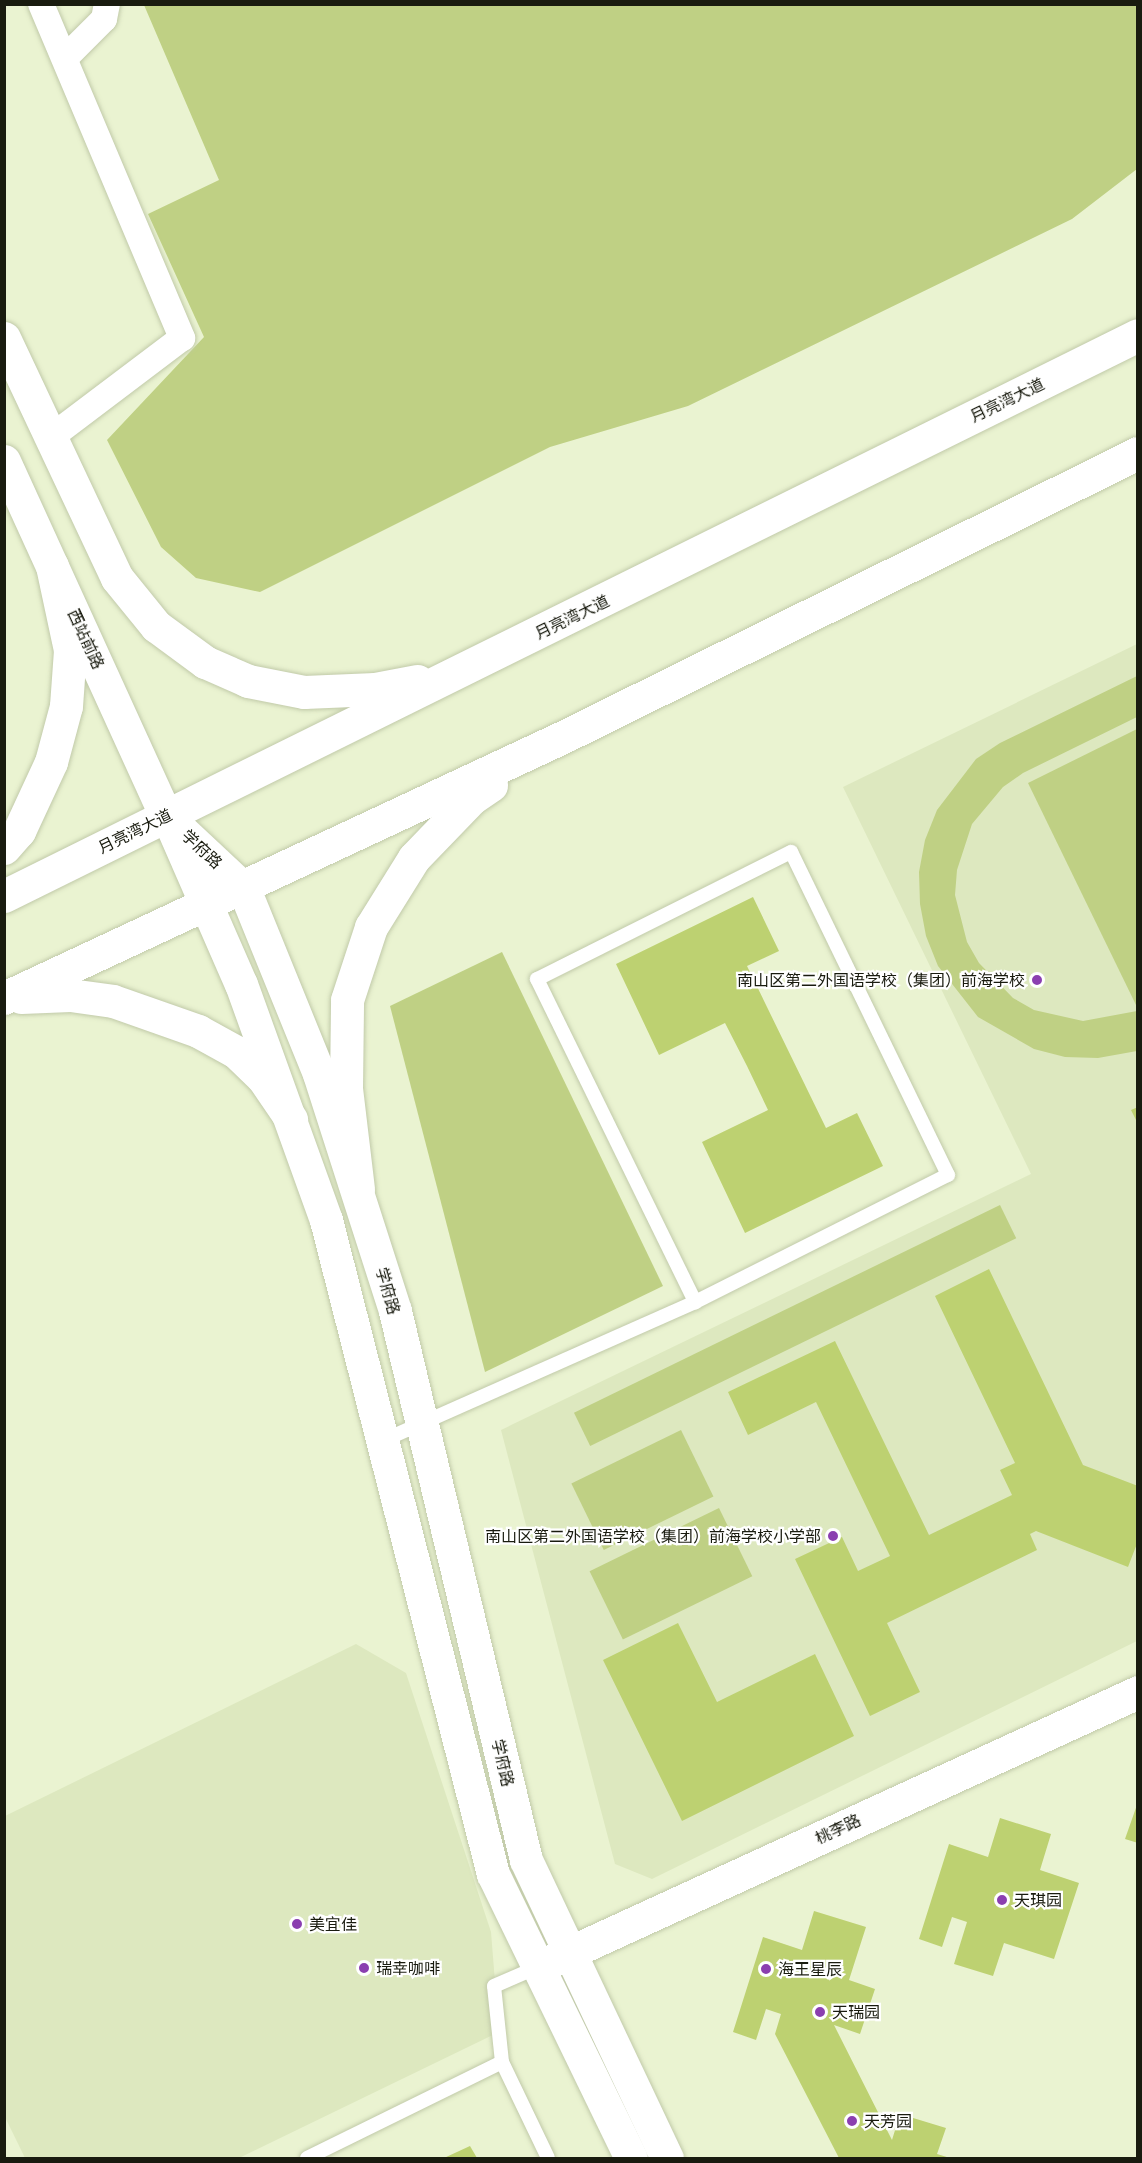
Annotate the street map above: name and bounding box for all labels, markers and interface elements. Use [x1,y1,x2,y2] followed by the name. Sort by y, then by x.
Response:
[967,374,1047,426] street label: 月亮湾大道
[532,591,612,643] street label: 月亮湾大道
[64,606,108,672] street label: 西站前路
[95,805,175,857] street label: 月亮湾大道
[178,826,226,872] street label: 学府路
[737,970,1025,990] place label: 南山区第二外国语学校（集团）前海学校
[1030,973,1044,987] marker: 南山区第二外国语学校（集团）前海学校
[372,1265,404,1317] street label: 学府路
[485,1526,821,1546] place label: 南山区第二外国语学校（集团）前海学校小学部
[826,1529,840,1543] marker: 南山区第二外国语学校（集团）前海学校小学部
[488,1737,518,1789] street label: 学府路
[812,1810,864,1848] street label: 桃李路
[1014,1890,1062,1910] place label: 天琪园
[995,1893,1009,1907] marker: 天琪园
[309,1914,357,1934] place label: 美宜佳
[290,1917,304,1931] marker: 美宜佳
[376,1958,440,1978] place label: 瑞幸咖啡
[778,1959,842,1979] place label: 海王星辰
[357,1961,371,1975] marker: 瑞幸咖啡
[759,1962,773,1976] marker: 海王星辰
[832,2002,880,2022] place label: 天瑞园
[813,2005,827,2019] marker: 天瑞园
[864,2111,912,2131] place label: 天芳园
[845,2114,859,2128] marker: 天芳园

